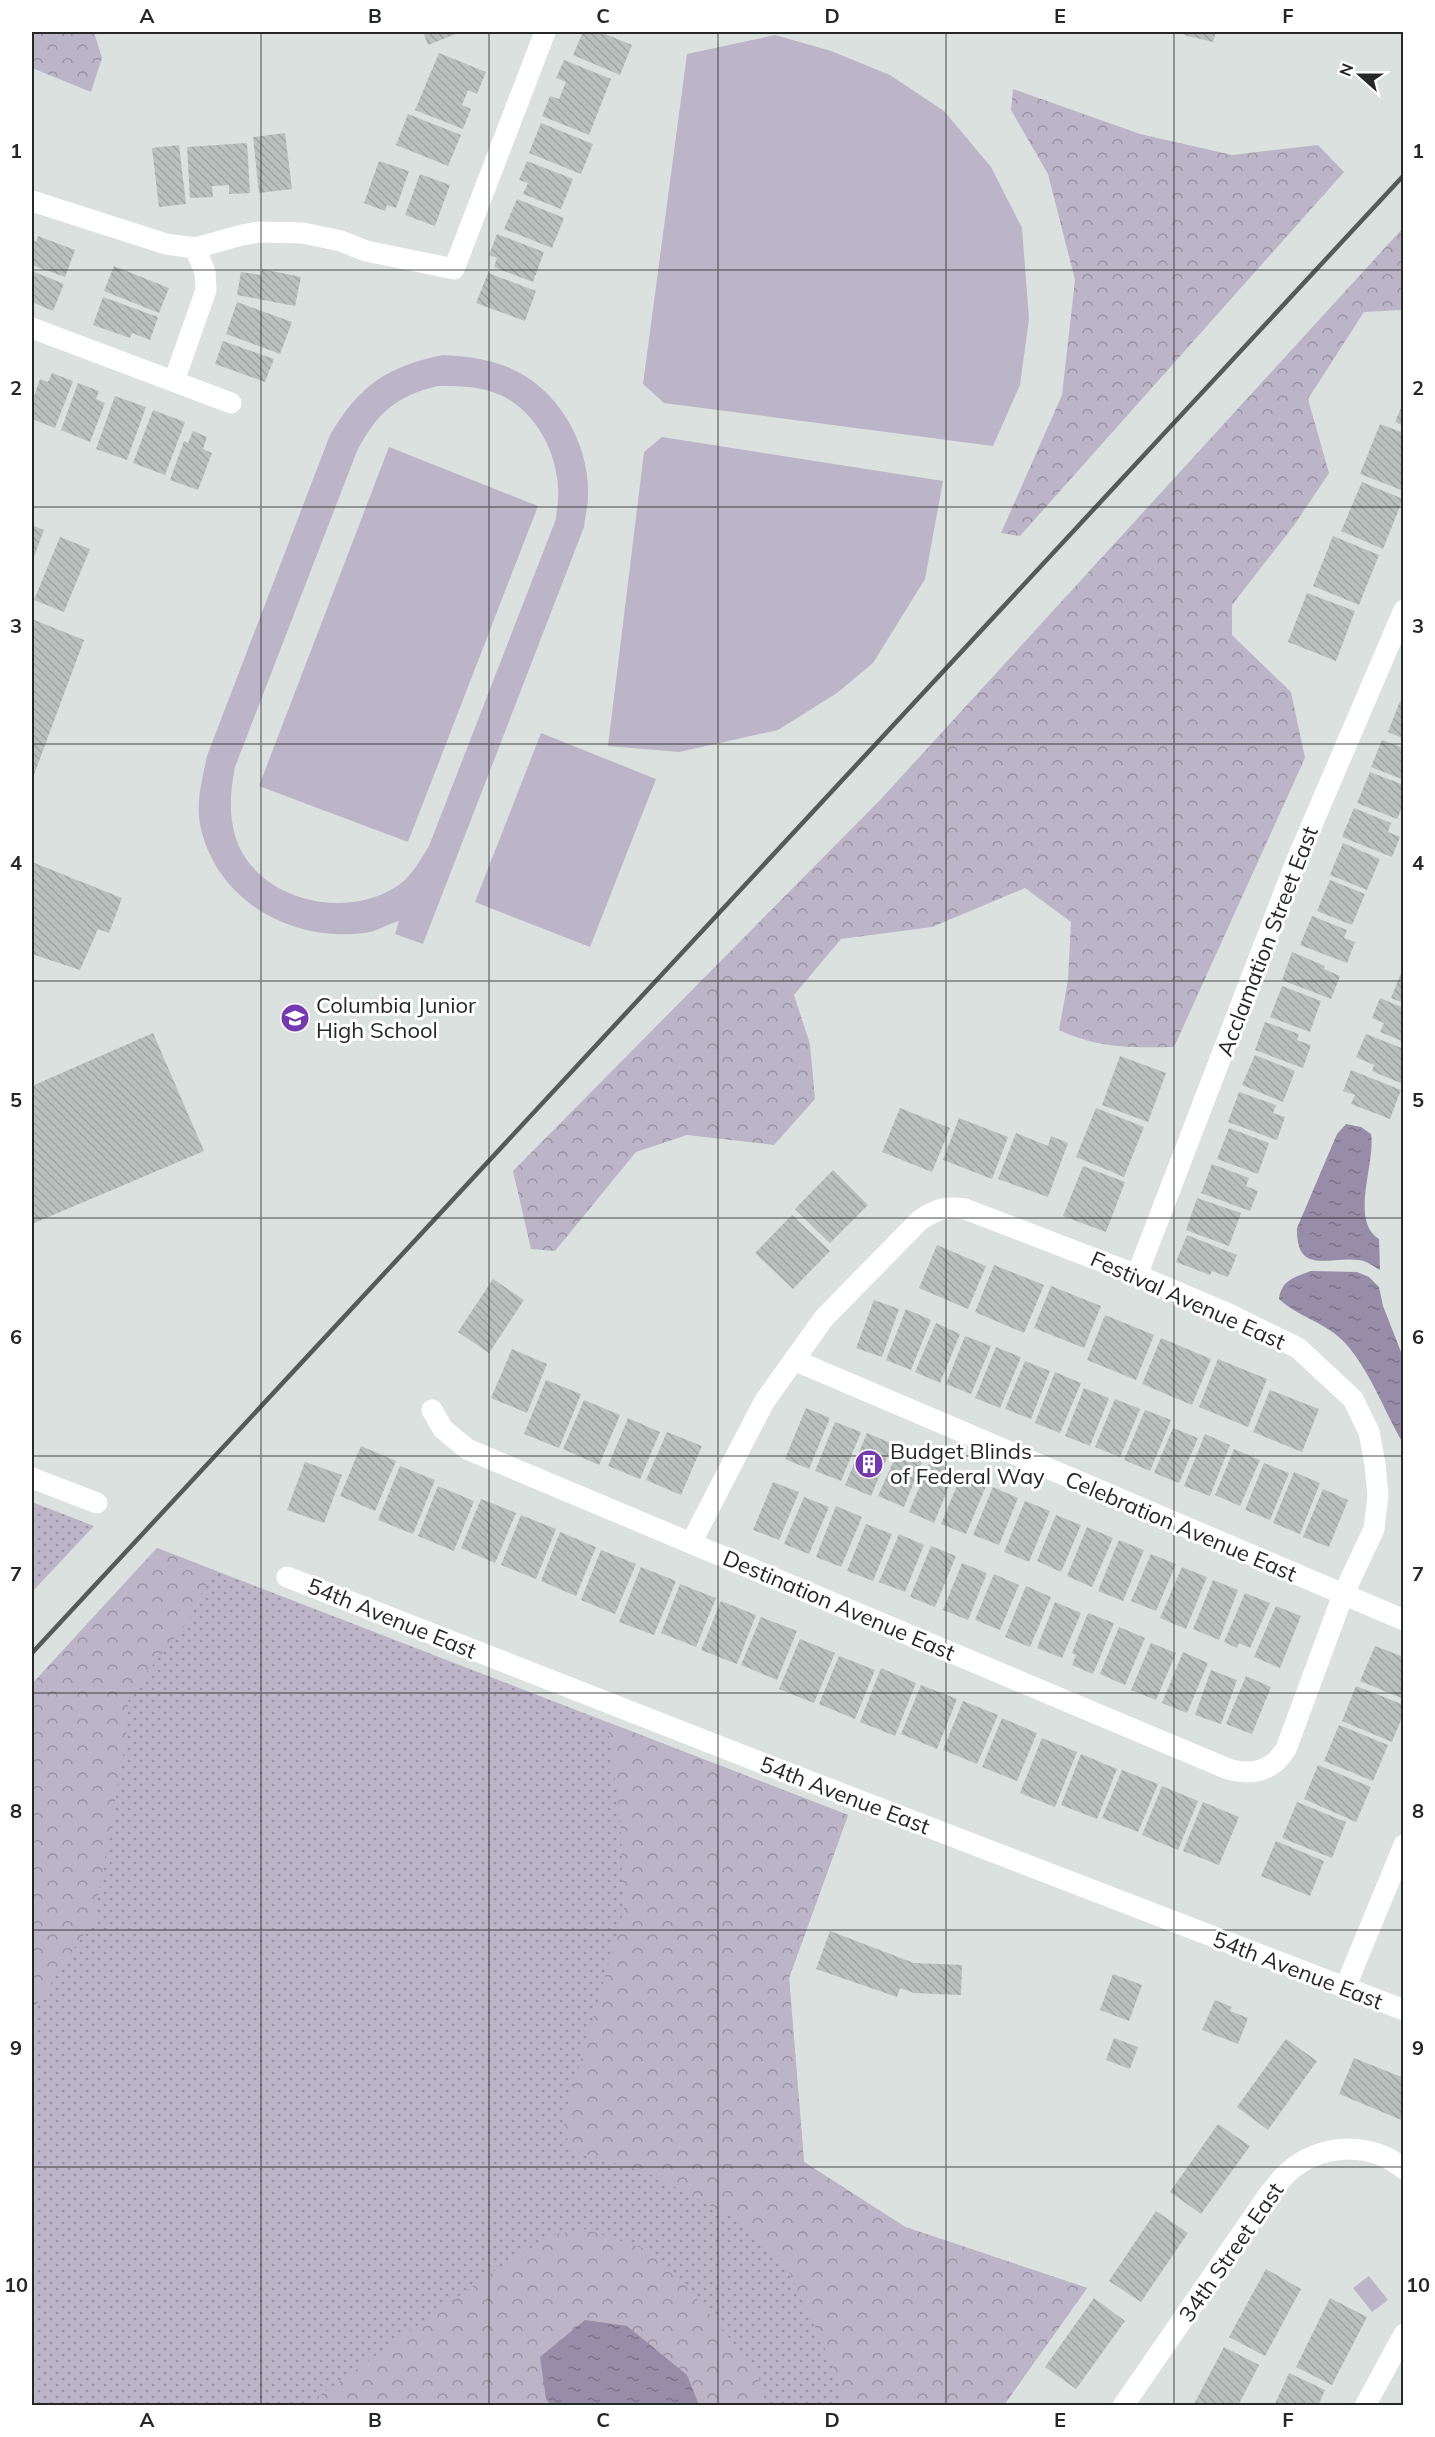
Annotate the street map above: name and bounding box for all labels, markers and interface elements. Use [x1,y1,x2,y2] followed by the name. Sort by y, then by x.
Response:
[140,3,155,28] text: A
[368,3,382,28] text: B
[596,3,610,28] text: C
[824,3,840,28] text: D
[1054,3,1066,28] text: E
[1282,3,1294,28] text: F
[1330,45,1390,105] north arrow
[1334,60,1357,79] text: N
[10,138,22,163] text: 1
[1412,138,1424,163] text: 1
[10,375,22,400] text: 2
[1412,375,1424,400] text: 2
[10,613,22,638] text: 3
[1412,613,1424,638] text: 3
[1210,822,1324,1060] street label: Acclamation Street East
[10,850,22,875] text: 4
[1412,850,1424,875] text: 4
[316,991,476,1044] place label: Columbia Junior High School
[279,1002,311,1034] school or university icon: Columbia Junior High School
[10,1087,22,1112] text: 5
[1412,1087,1424,1112] text: 5
[1086,1244,1290,1356] street label: Festival Avenue East
[10,1324,22,1349] text: 6
[1412,1324,1424,1349] text: 6
[890,1437,1045,1490] place label: Budget Blinds of Federal Way
[853,1448,885,1480] building icon: Budget Blinds of Federal Way
[1061,1465,1301,1588] street label: Celebration Avenue East
[719,1543,959,1667] street label: Destination Avenue East
[10,1561,22,1586] text: 7
[1412,1561,1424,1586] text: 7
[304,1571,481,1665] street label: 54th Avenue East
[756,1750,934,1840] street label: 54th Avenue East
[10,1798,22,1823] text: 8
[1412,1798,1424,1823] text: 8
[1209,1925,1387,2015] street label: 54th Avenue East
[10,2035,22,2060] text: 9
[1412,2035,1424,2060] text: 9
[1173,2177,1290,2327] street label: 34th Street East
[4,2272,28,2297] text: 10
[1406,2272,1430,2297] text: 10
[140,2407,155,2432] text: A
[368,2407,382,2432] text: B
[596,2407,610,2432] text: C
[824,2407,840,2432] text: D
[1054,2407,1066,2432] text: E
[1282,2407,1294,2432] text: F

